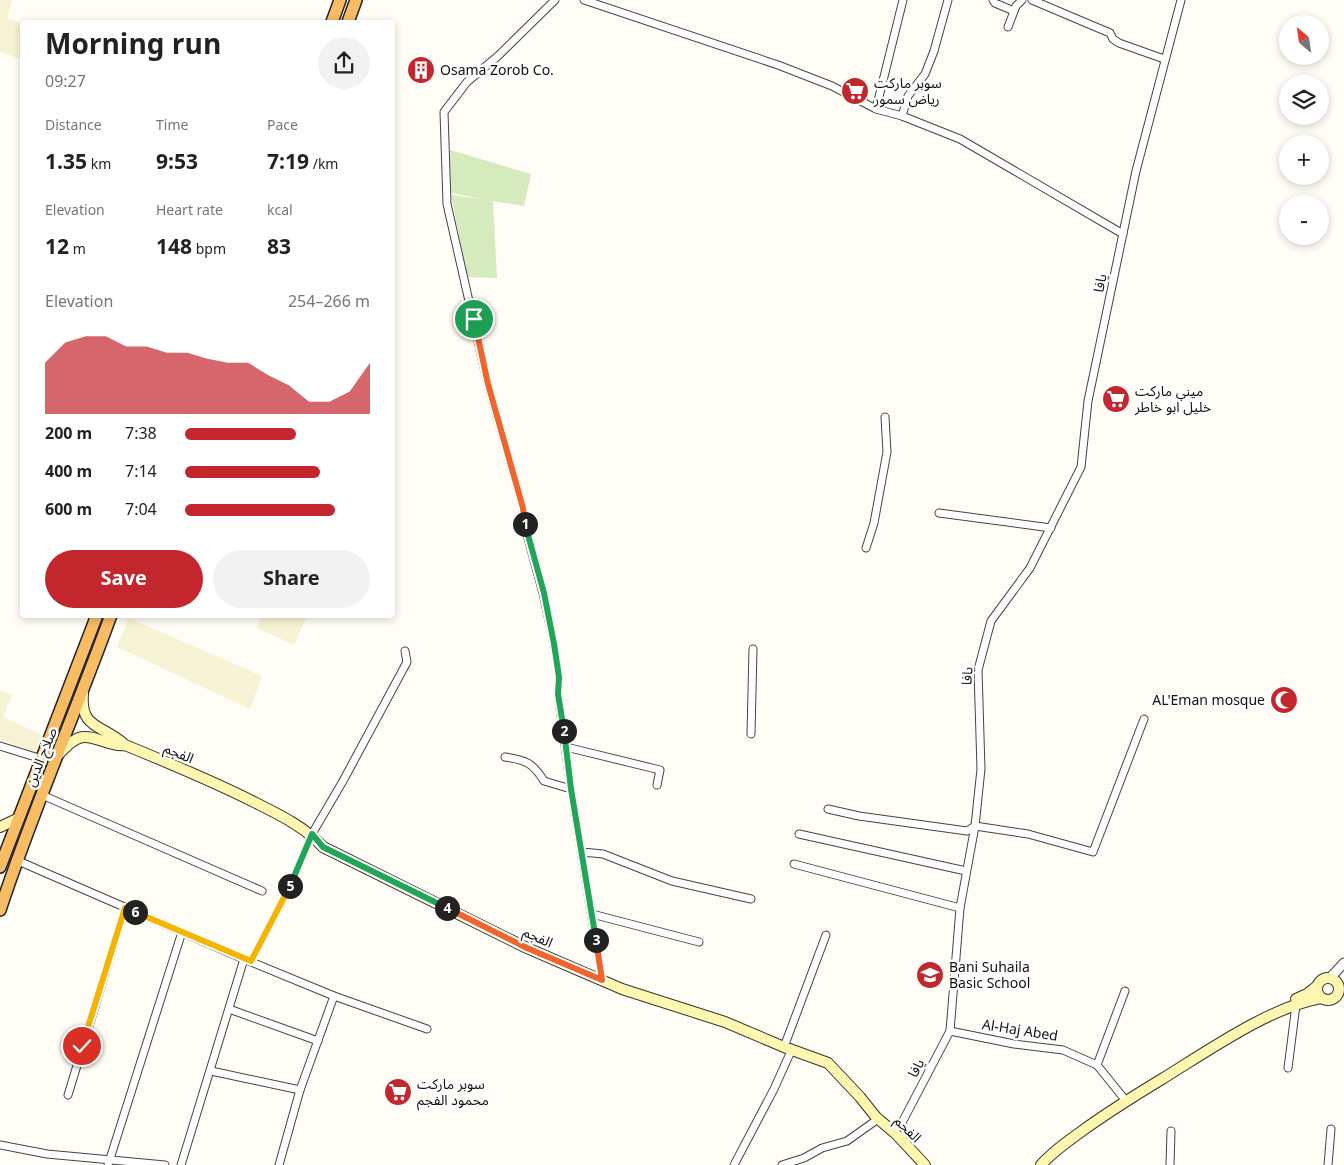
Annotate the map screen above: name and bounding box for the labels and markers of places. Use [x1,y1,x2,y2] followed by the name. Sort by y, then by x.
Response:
[406,55,436,85] building icon: Osama Zorob Co.
[440,56,554,85] place label: Osama Zorob Co.
[873,69,942,114] place label: سوبر ماركت رياض سمور
[840,76,870,106] supermarket icon: سوبر ماركت رياض سمور
[453,298,495,340] pin
[1134,377,1211,422] place label: ميني ماركت خليل ابو خاطر
[1101,384,1131,414] supermarket icon: ميني ماركت خليل ابو خاطر
[512,512,538,536] pin: 1
[1269,685,1299,715] mosque icon: AL'Eman mosque
[1152,686,1265,715] place label: AL'Eman mosque
[552,718,576,744] pin: 2
[278,874,302,898] pin: 5
[434,896,460,920] pin: 4
[122,900,148,924] pin: 6
[584,928,608,952] pin: 3
[949,953,1030,998] place label: Bani Suhaila Basic School
[915,960,945,990] school or university icon: Bani Suhaila Basic School
[61,1025,103,1067] pin
[417,1070,489,1115] place label: سوبر ماركت محمود الفجم
[383,1077,413,1107] supermarket icon: سوبر ماركت محمود الفجم

